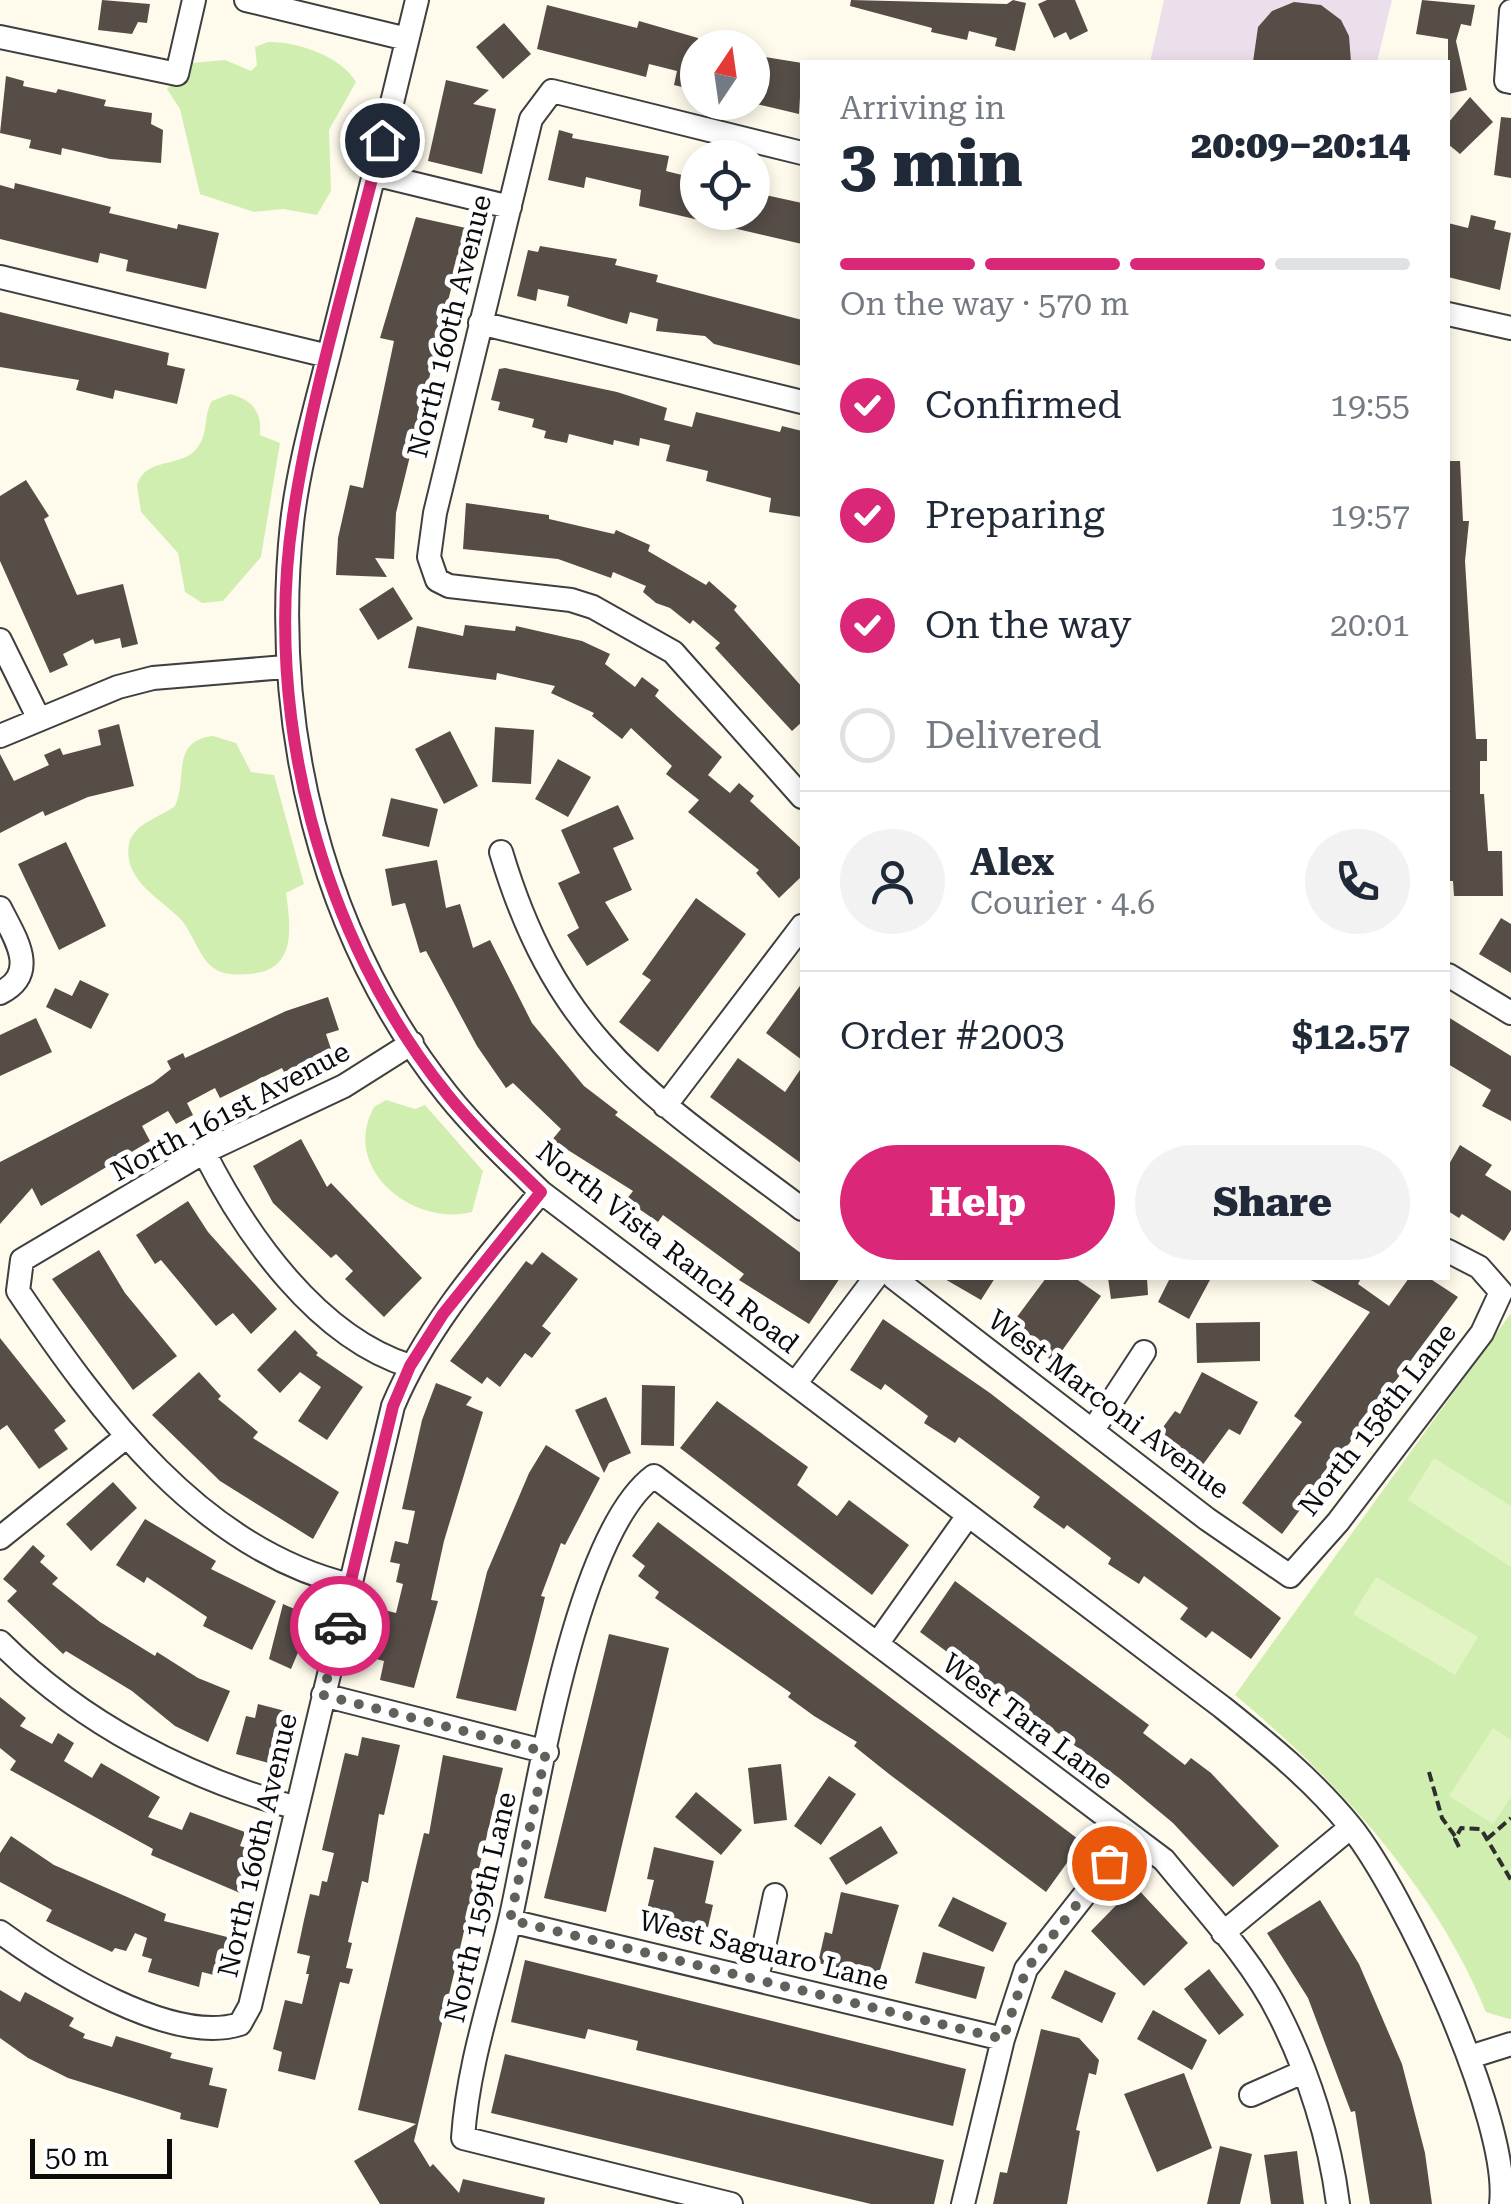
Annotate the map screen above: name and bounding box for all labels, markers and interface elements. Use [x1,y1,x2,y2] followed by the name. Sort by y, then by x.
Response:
[680,30,770,120] north arrow
[680,30,770,230] map controls
[840,89,1005,127] text: Arriving in
[340,98,425,183] pin
[355,113,410,168] icon: home
[1191,123,1410,167] text: 20:09–20:14
[840,126,1023,202] text: 3 min
[680,140,770,230] button: locate
[401,191,498,461] street label: North 160th Avenue
[840,285,1129,323] text: On the way · 570 m
[840,378,895,433] icon: check
[925,383,1122,427] text: Confirmed
[1330,386,1410,424] text: 19:55
[840,488,895,543] icon: check
[925,493,1105,537] text: Preparing
[1330,496,1410,534] text: 19:57
[840,598,895,653] icon: check
[925,603,1131,647] text: On the way
[1330,606,1410,644] text: 20:01
[925,713,1102,757] text: Delivered
[840,829,945,934] button: person
[1305,829,1410,934] button: phone
[970,840,1054,884] text: Alex
[970,884,1155,922] text: Courier · 4.6
[840,1014,1065,1058] text: Order #2003
[1292,1014,1410,1058] text: $12.57
[105,1035,355,1188] street label: North 161st Avenue
[530,1135,805,1360] street label: North Vista Ranch Road
[840,1145,1115,1260] button: Help
[1135,1145,1410,1260] button: Share
[982,1303,1236,1506] street label: West Marconi Avenue
[1292,1316,1463,1522] street label: North 158th Lane
[290,1576,390,1676] courier
[313,1599,368,1654] icon: car
[936,1646,1120,1796] street label: West Tara Lane
[211,1710,304,1980] street label: North 160th Avenue
[438,1789,523,2026] street label: North 159th Lane
[1067,1821,1152,1906] pin
[1082,1836,1137,1891] icon: bag
[635,1903,892,1998] street label: West Saguaro Lane
[30,2134,172,2178] scale bar
[45,2140,109,2173] text: 50 m

